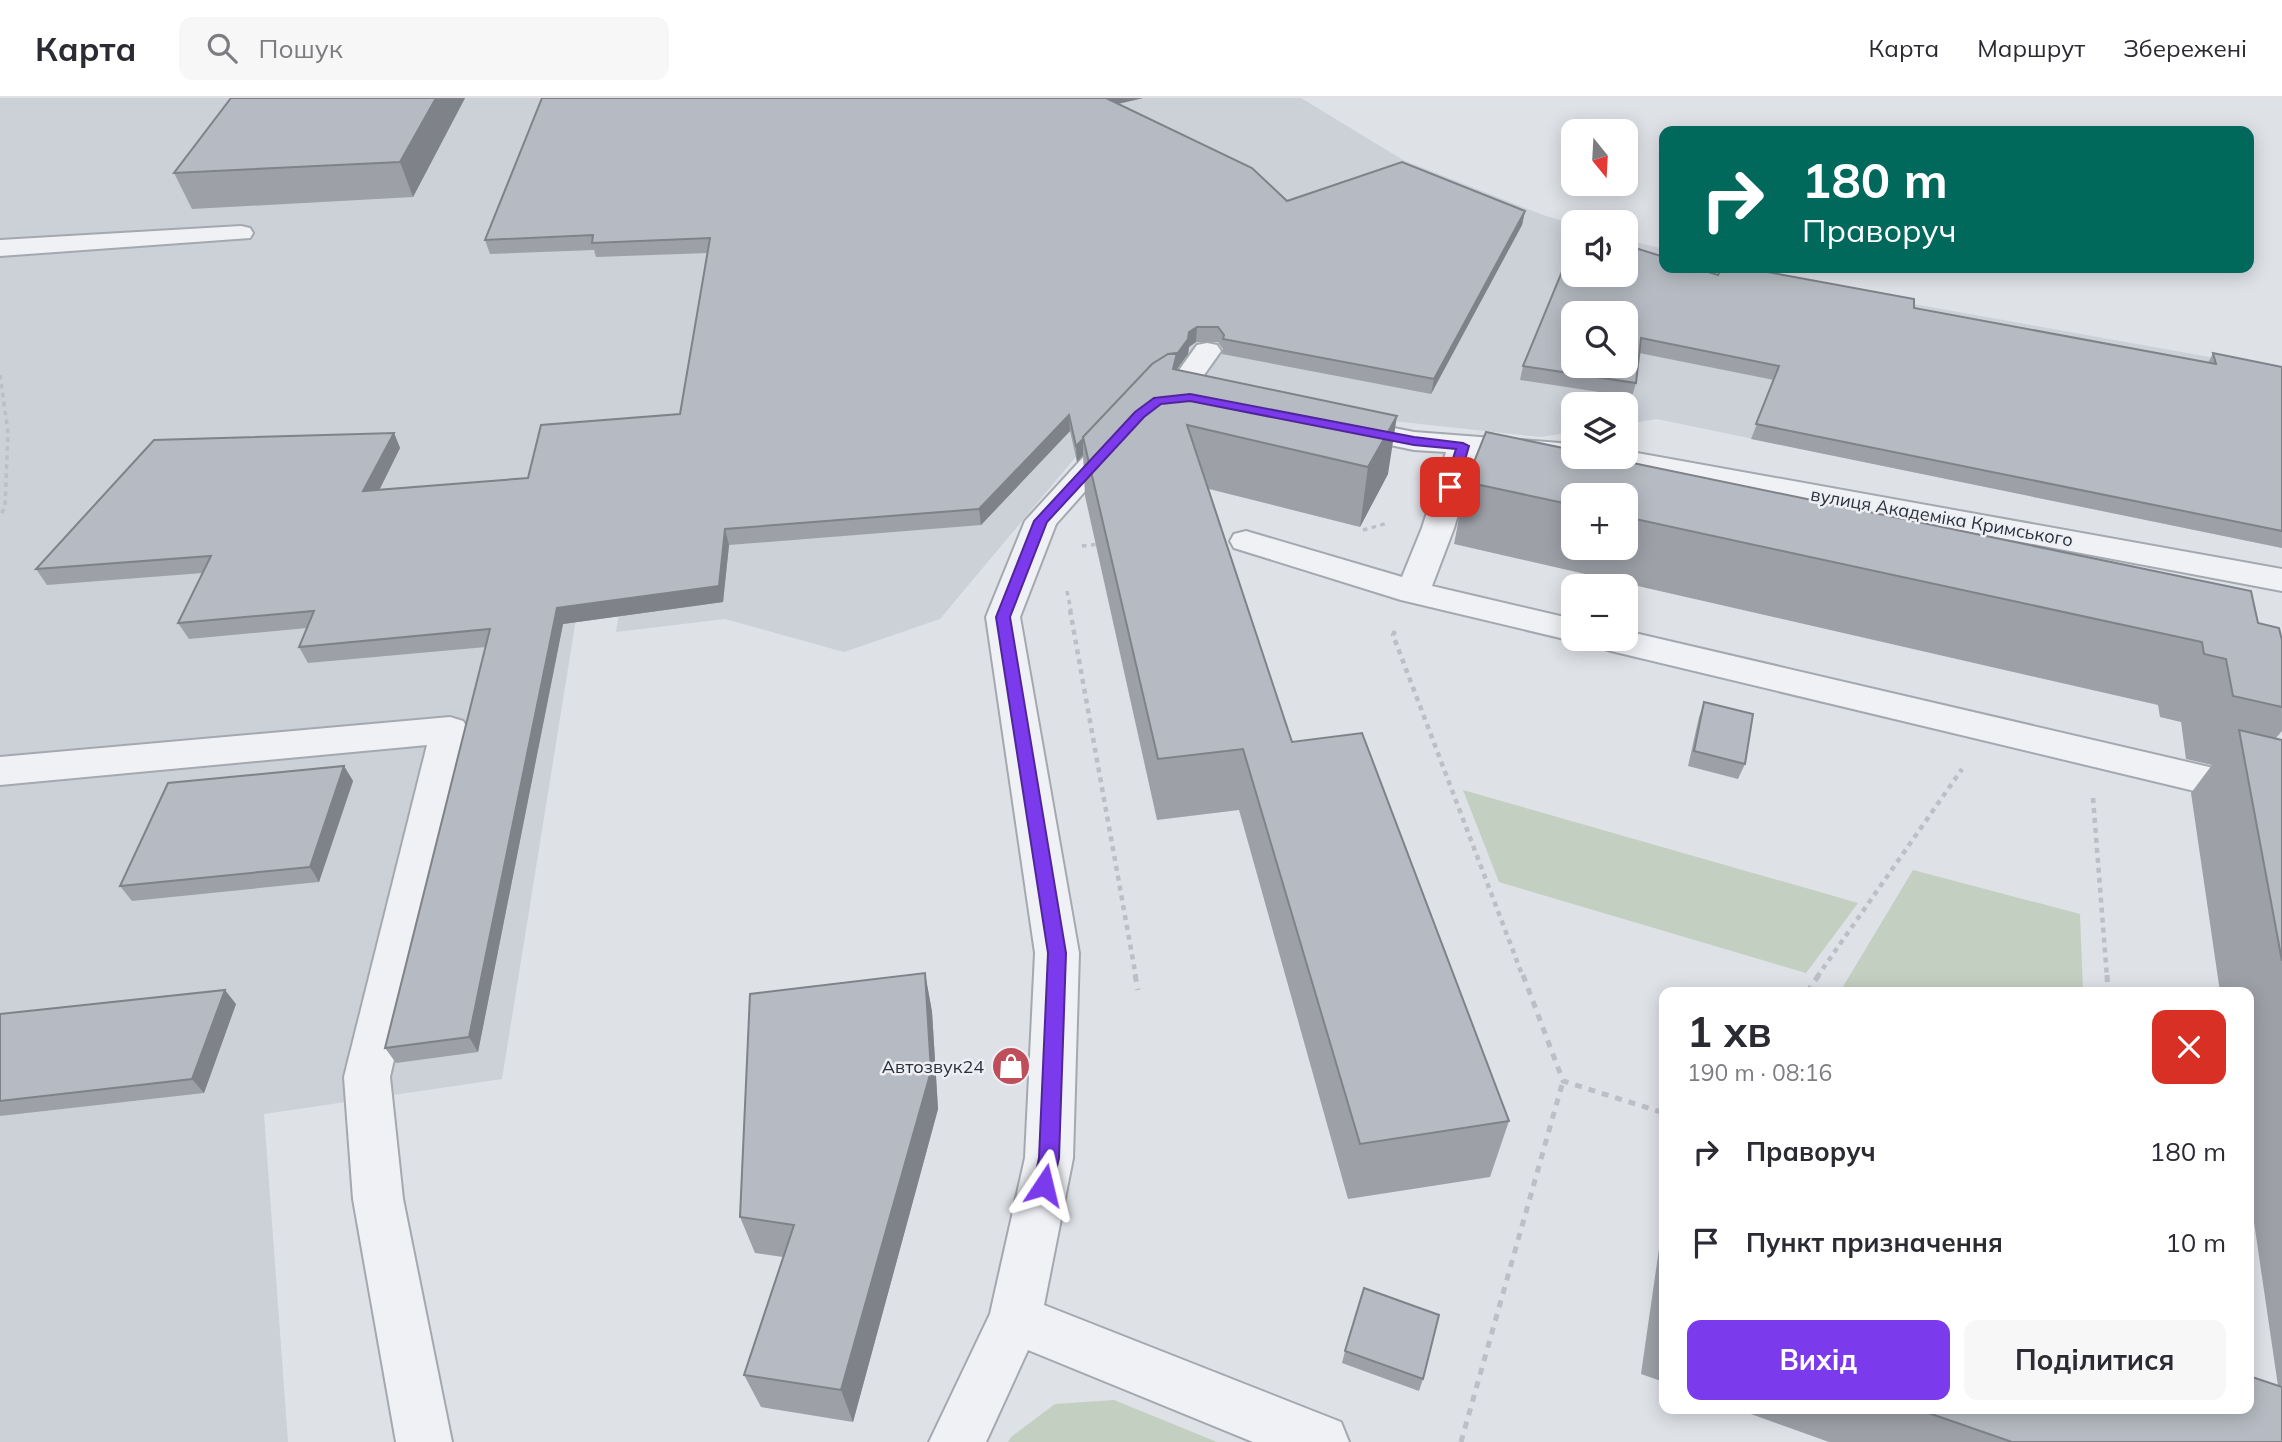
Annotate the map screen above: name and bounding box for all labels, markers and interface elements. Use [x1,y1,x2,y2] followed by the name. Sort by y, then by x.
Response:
[179,17,669,80] search box
[35,28,137,69] text: Карта
[203,29,241,67] icon: search
[259,32,343,65] text: Пошук
[1869,33,1939,63] text: Карта
[1977,33,2085,63] text: Маршрут
[2123,33,2247,63] text: Збережені
[1561,119,1638,196] north arrow
[1561,119,1638,651] map controls
[1802,149,1948,210] text: 180 m
[1687,154,1778,245] icon: right
[1561,210,1638,287] button: sound
[1802,210,1957,250] text: Праворуч
[1561,301,1638,378] button: search
[1561,392,1638,469] button: layers
[1420,457,1480,517] pin
[1431,468,1469,506] icon: arrive
[1561,483,1638,560] button: +
[1809,483,2075,551] street label: вулиця Академіка Кримського
[1561,574,1638,651] button: −
[1687,1005,1772,1058] text: 1 хв
[2152,1010,2226,1084] button: close
[990,1045,1032,1087] shop icon: Автозвук24
[882,1055,984,1078] place label: Автозвук24
[1687,1058,1832,1087] text: 190 m · 08:16
[1687,1133,1725,1171] icon: right
[1746,1135,1876,1168] text: Праворуч
[2150,1135,2226,1168] text: 180 m
[1007,1148,1081,1222] position arrow
[1687,1224,1725,1262] icon: arrive
[1746,1226,2003,1259] text: Пункт призначення
[2165,1226,2226,1259] text: 10 m
[1687,1320,1950,1400] button: Вихід
[1964,1320,2226,1400] button: Поділитися

